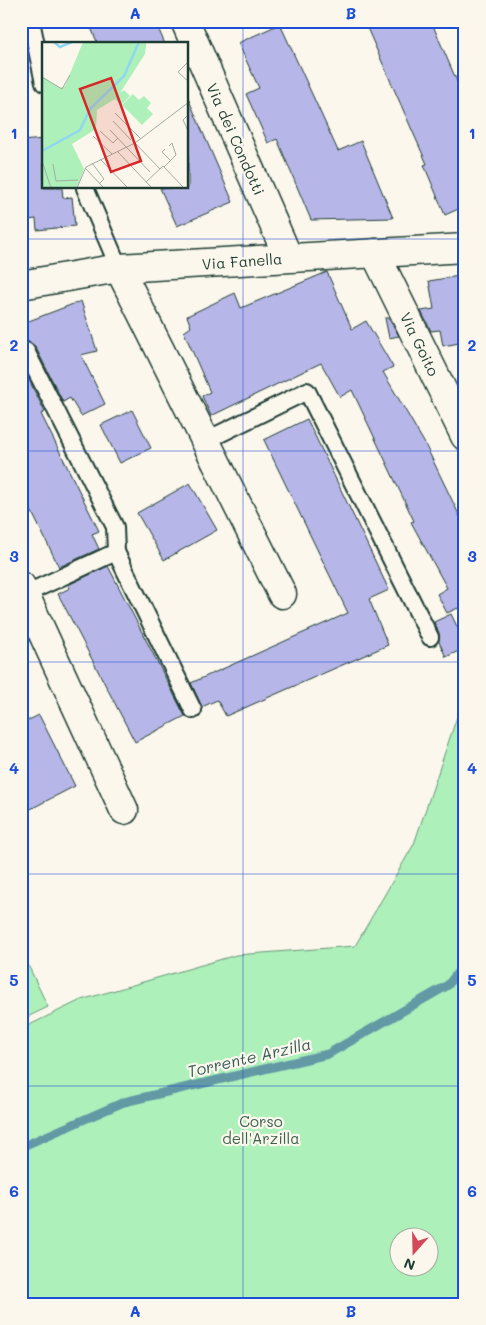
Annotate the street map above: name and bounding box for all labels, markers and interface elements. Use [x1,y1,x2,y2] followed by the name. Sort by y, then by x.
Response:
[129,2,141,23] text: A
[346,2,356,23] text: B
[42,42,189,189] inset map
[202,80,270,198] street label: Via dei Condotti
[10,122,18,143] text: 1
[468,122,476,143] text: 1
[201,248,283,274] street label: Via Fanella
[396,309,444,379] street label: Via Goito
[10,334,19,355] text: 2
[468,334,477,355] text: 2
[9,545,19,566] text: 3
[467,545,477,566] text: 3
[9,757,19,778] text: 4
[467,757,477,778] text: 4
[9,969,19,990] text: 5
[467,969,477,990] text: 5
[185,1033,313,1081] water label: Torrente Arzilla
[222,1111,300,1148] park label: Corso dell'Arzilla
[9,1180,19,1201] text: 6
[467,1180,477,1201] text: 6
[388,1228,438,1278] north arrow
[401,1254,418,1275] text: N
[129,1300,141,1321] text: A
[346,1300,356,1321] text: B

